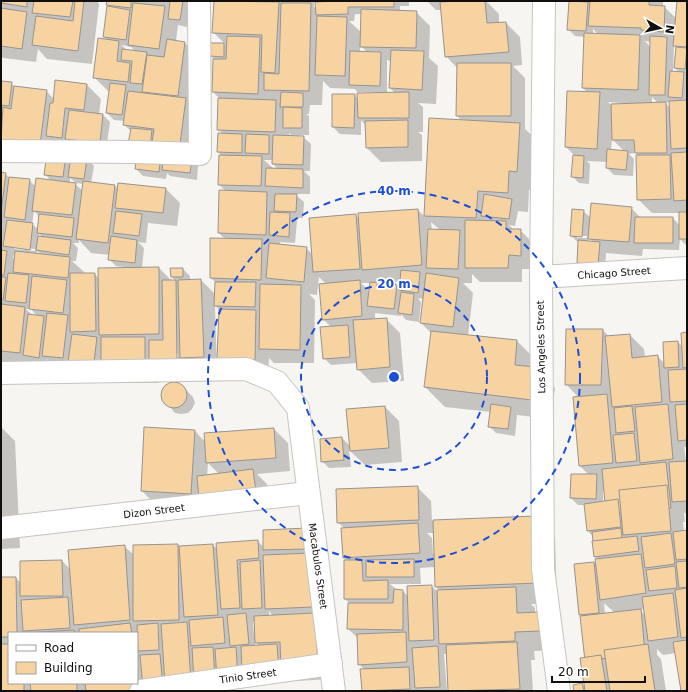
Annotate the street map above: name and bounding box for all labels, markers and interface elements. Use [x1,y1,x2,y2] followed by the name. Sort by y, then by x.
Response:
[640,8,680,48] north arrow
[662,24,676,35] text: N
[377,184,411,198] text: 40 m
[577,265,651,281] street label: Chicago Street
[377,277,411,291] text: 20 m
[535,300,547,394] street label: Los Angeles Street
[387,370,401,384] centre of rings
[123,502,185,520] street label: Dizon Street
[307,522,329,610] street label: Macabulos Street
[8,632,138,684] legend
[44,641,74,655] text: Road
[552,658,645,684] scale bar
[44,661,93,675] text: Building
[558,665,589,679] text: 20 m
[218,667,277,686] street label: Tinio Street

